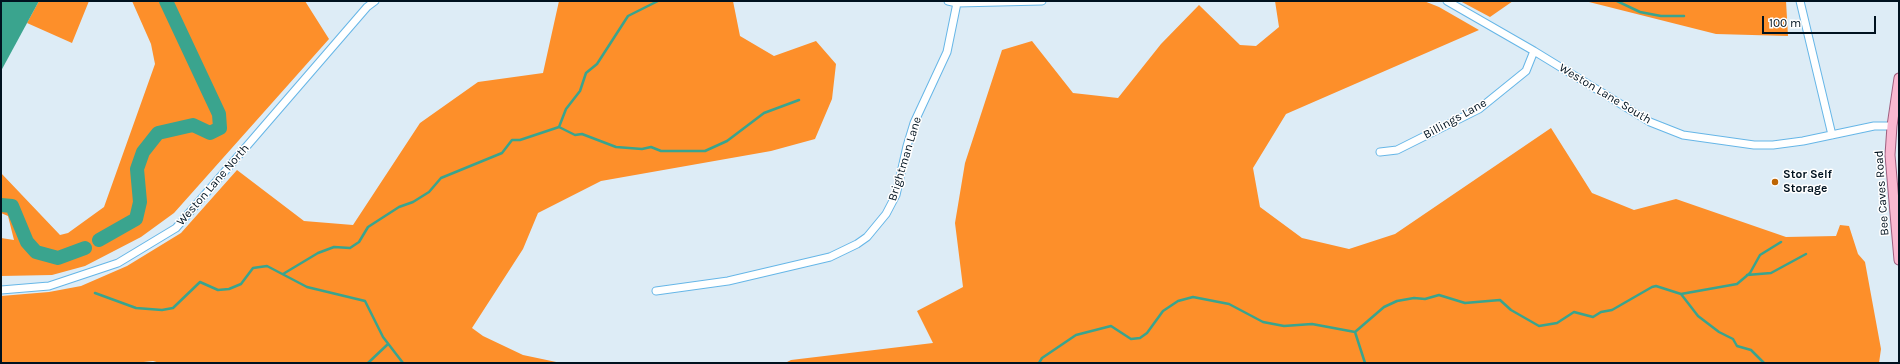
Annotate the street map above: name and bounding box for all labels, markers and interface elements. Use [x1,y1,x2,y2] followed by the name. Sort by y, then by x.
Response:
[1764,8,1878,34] scale bar
[1769,16,1801,30] text: 100 m
[1556,61,1654,127] street label: Weston Lane South
[1421,96,1489,142] street label: Billings Lane
[885,115,925,203] street label: Brightman Lane
[174,141,252,229] street label: Weston Lane North
[1872,150,1892,236] street label: Bee Caves Road
[1783,168,1832,196] place label: Stor Self Storage
[1770,177,1780,187] marker: Stor Self Storage

